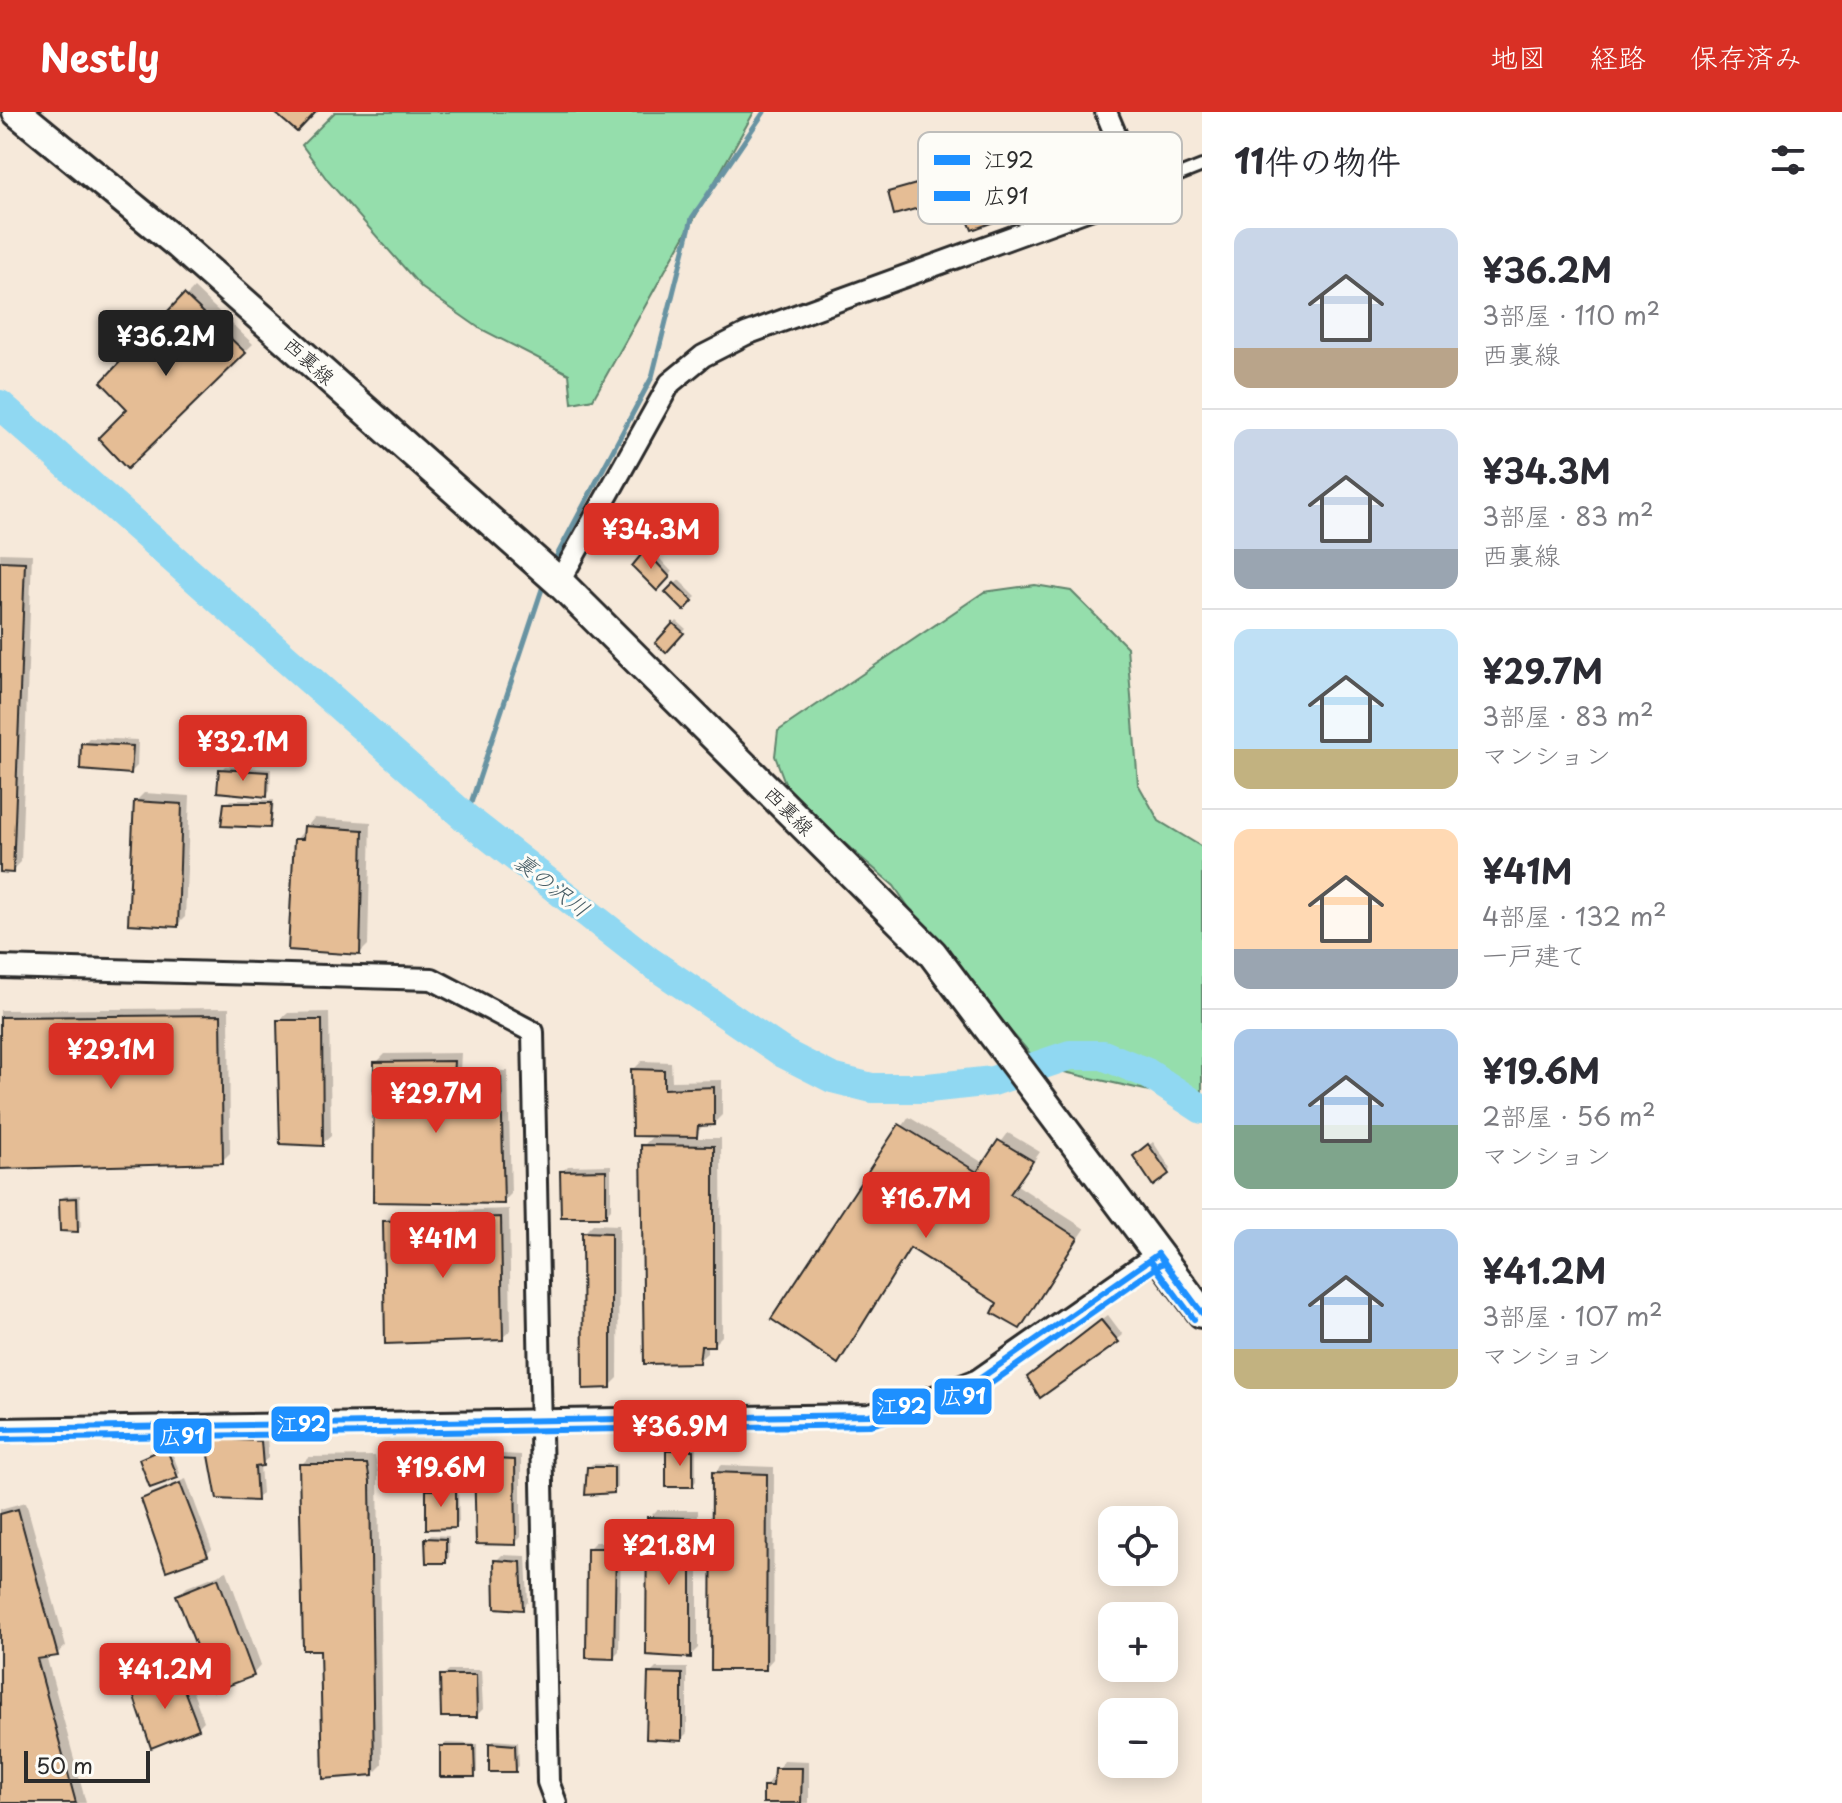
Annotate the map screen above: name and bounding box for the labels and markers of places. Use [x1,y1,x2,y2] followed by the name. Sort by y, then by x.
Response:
[101,310,231,378] pin: ¥36.2M
[586,503,716,571] pin: ¥34.3M
[178,715,308,783] pin: ¥32.1M
[46,1023,176,1091] pin: ¥29.1M
[371,1067,501,1135] pin: ¥29.7M
[861,1172,991,1240] pin: ¥16.7M
[396,1212,490,1280] pin: ¥41M
[615,1400,745,1468] pin: ¥36.9M
[376,1441,506,1509] pin: ¥19.6M
[604,1519,734,1587] pin: ¥21.8M
[100,1643,230,1711] pin: ¥41.2M

